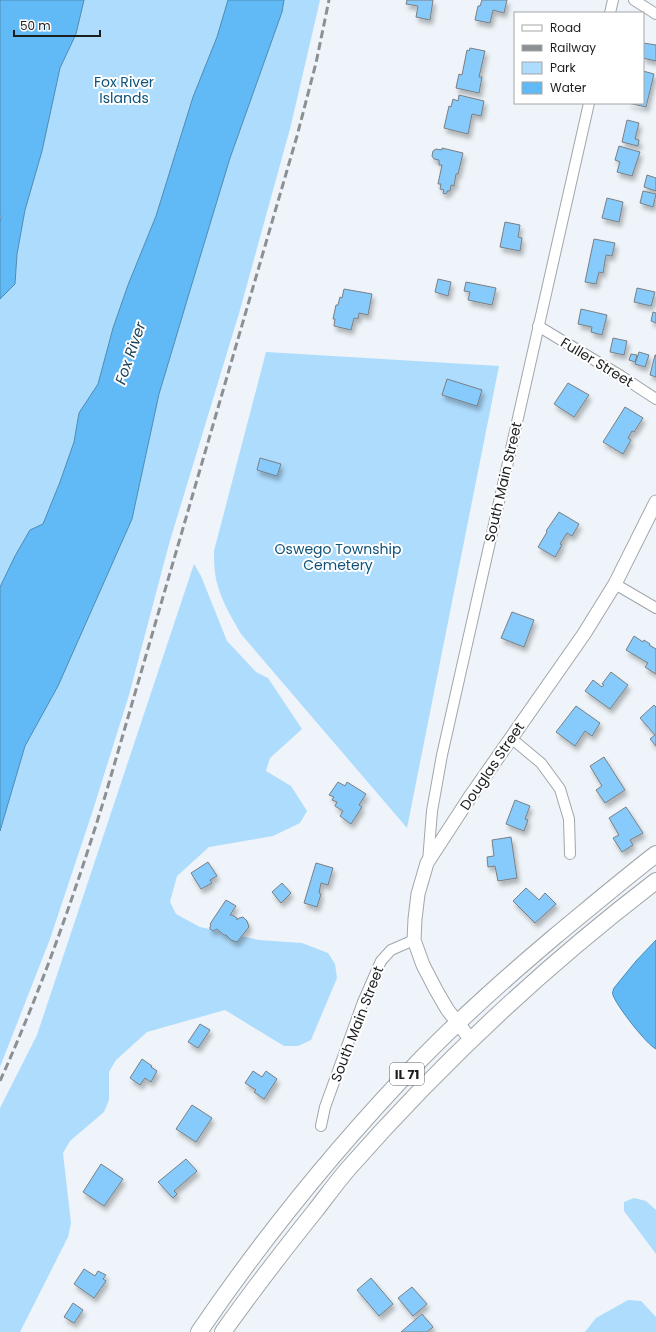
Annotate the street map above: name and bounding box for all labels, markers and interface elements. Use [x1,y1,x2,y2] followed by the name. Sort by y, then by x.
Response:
[14,12,100,38] scale bar
[514,12,644,104] legend
[20,17,51,34] text: 50 m
[550,19,581,36] text: Road
[550,39,596,56] text: Railway
[550,59,577,76] text: Park
[94,72,154,108] park label: Fox River Islands
[550,79,587,96] text: Water
[110,319,151,387] water label: Fox River
[557,332,637,392] street label: Fuller Street
[479,420,527,544] street label: South Main Street
[275,539,401,575] park label: Oswego Township Cemetery
[455,718,529,814] street label: Douglas Street
[326,963,388,1085] street label: South Main Street
[390,1063,424,1085] road number: IL 71

